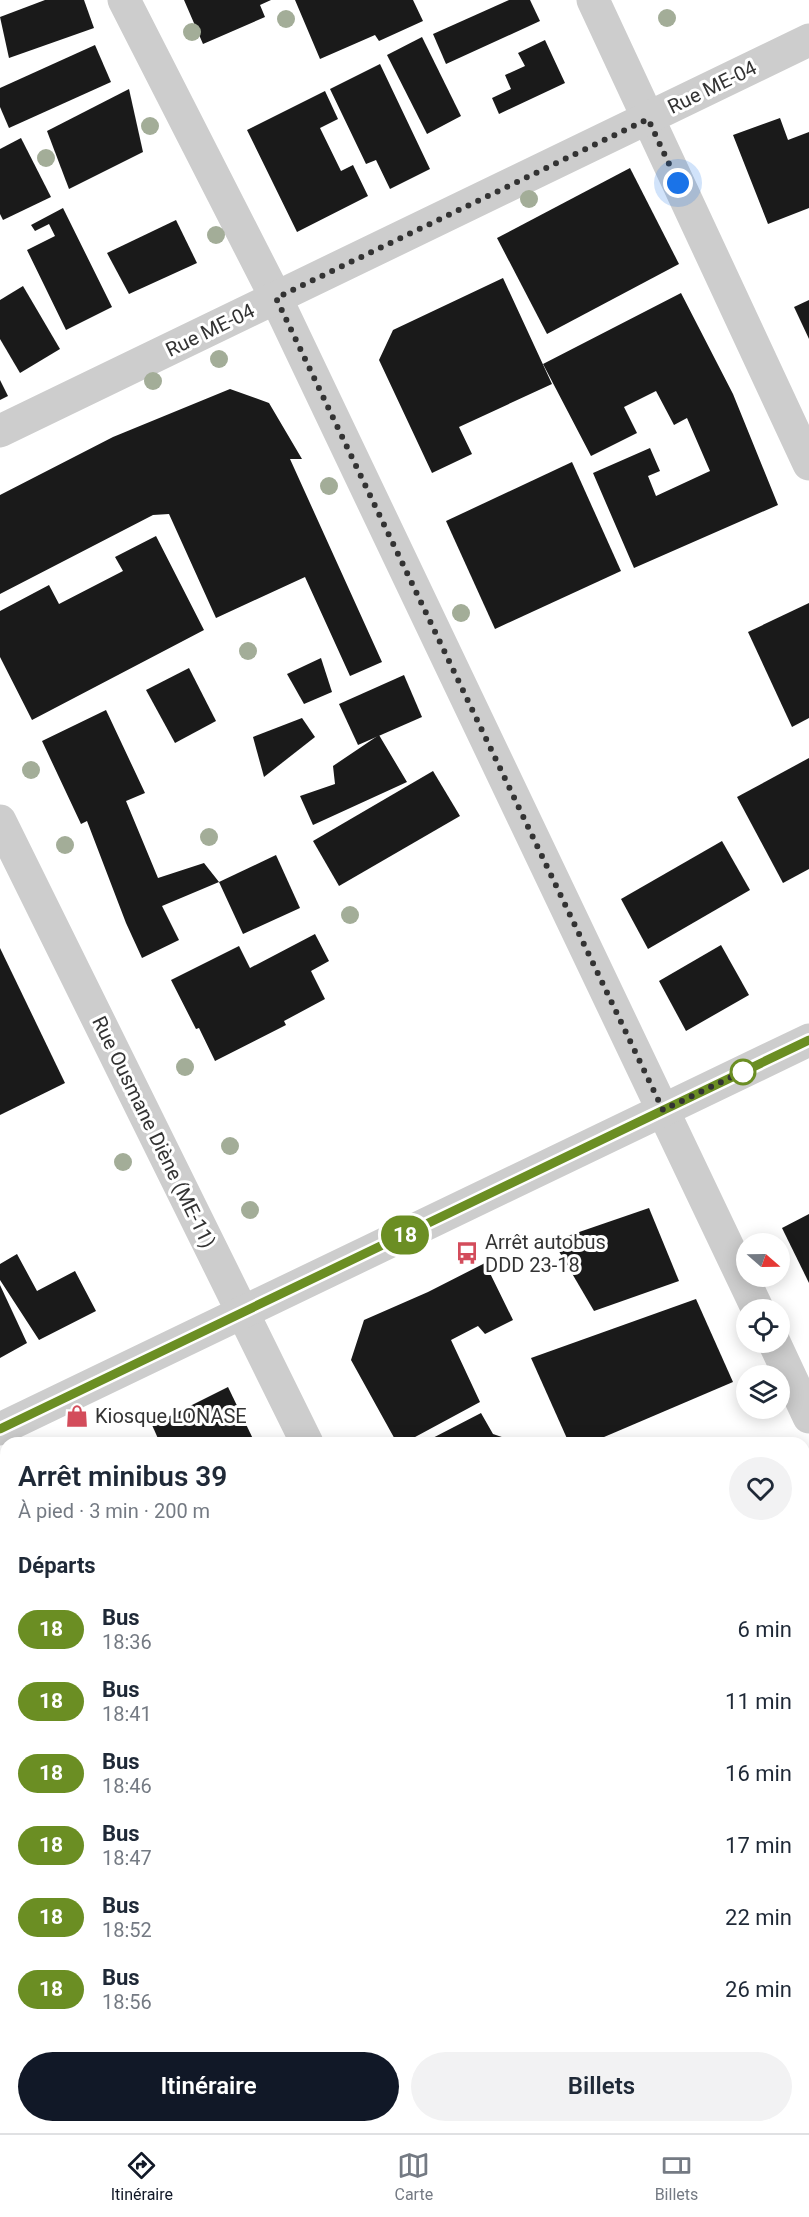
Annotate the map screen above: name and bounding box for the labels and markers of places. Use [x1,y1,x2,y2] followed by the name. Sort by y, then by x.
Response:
[730,1059,756,1085] unlabelled marker
[485,1230,606,1277] place label: Arrêt autobus DDD 23-18
[454,1240,480,1266] bus stop icon: Arrêt autobus DDD 23-18
[64,1403,90,1429] shop icon: Kiosque LONASE
[95,1404,247,1428] place label: Kiosque LONASE

